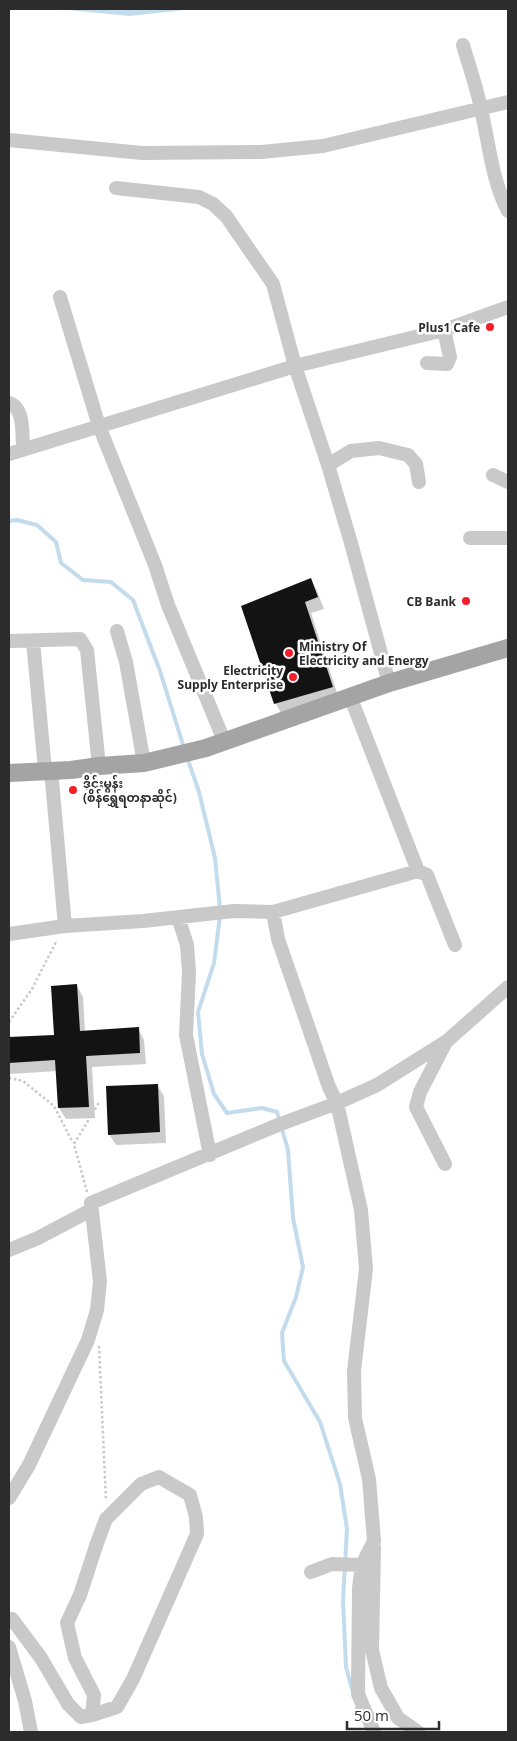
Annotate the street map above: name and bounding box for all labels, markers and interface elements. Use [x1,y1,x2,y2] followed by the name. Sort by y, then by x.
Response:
[418,319,480,336] place label: Plus1 Cafe
[484,321,496,333] marker: Plus1 Cafe
[407,593,457,610] place label: CB Bank
[460,595,472,607] marker: CB Bank
[299,638,429,669] place label: Ministry Of Electricity and Energy
[283,647,295,659] marker: Ministry Of Electricity and Energy
[178,662,283,693] place label: Electricity Supply Enterprise
[287,671,299,683] marker: Electricity Supply Enterprise
[83,774,177,809] place label: ဒိုင်းမွန်း (စိန်ရွှေရတနာဆိုင်)
[67,784,79,796] marker: ဒိုင်းမွန်း (စိန်ရွှေရတနာဆိုင်)
[347,1698,440,1730] scale bar
[354,1705,389,1725] text: 50 m

